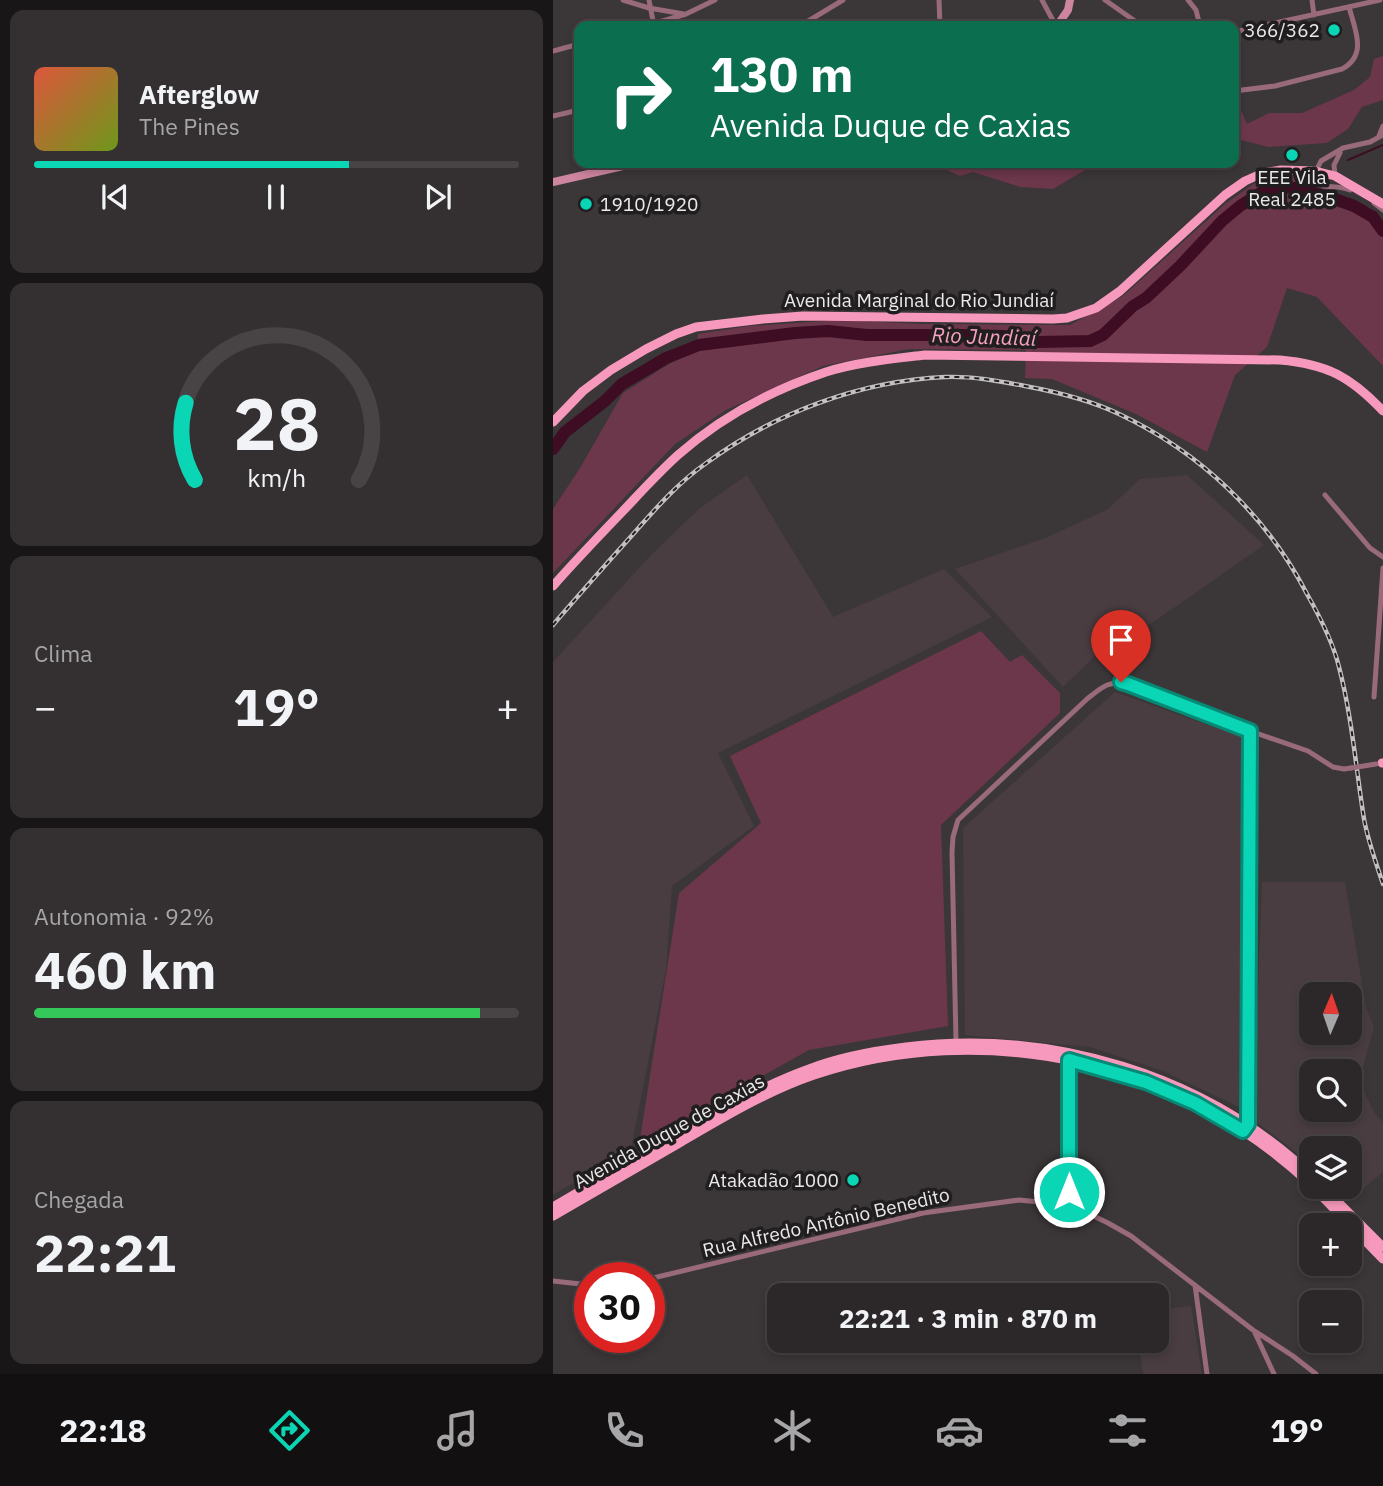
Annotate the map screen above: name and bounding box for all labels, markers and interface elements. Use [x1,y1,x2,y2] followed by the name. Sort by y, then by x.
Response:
[1244,18,1320,42] place label: 366/362
[1326,22,1342,38] marker: 366/362
[710,42,854,105] text: 130 m
[595,49,686,140] icon: right
[139,77,259,111] text: Afterglow
[710,104,1071,146] text: Avenida Duque de Caxias
[139,111,240,141] text: The Pines
[1284,147,1300,163] marker: EEE Vila Real 2485
[1248,165,1336,211] place label: EEE Vila Real 2485
[96,178,134,216] icon: previous
[257,178,295,216] icon: pause
[419,178,457,216] icon: next
[600,192,698,216] place label: 1910/1920
[578,196,594,212] marker: 1910/1920
[784,288,1054,312] street label: Avenida Marginal do Rio Jundiaí
[931,320,1039,352] water label: Rio Jundiaí
[233,376,320,471] text: 28
[247,461,306,494] text: km/h
[1091,610,1151,682] pin
[1102,621,1140,659] icon: arrive
[34,638,93,668] text: Clima
[233,673,320,740] text: 19°
[34,682,57,731] text: −
[496,682,519,731] text: +
[34,901,214,931] text: Autonomia · 92%
[34,936,216,1003] text: 460 km
[1299,982,1361,1045] north arrow
[1299,982,1362,1353] map controls
[1299,1059,1362,1122] button: search
[569,1068,769,1194] street label: Avenida Duque de Caxias
[1299,1136,1362,1199] button: layers
[1032,1155,1106,1229] position arrow
[708,1168,839,1192] place label: Atakadão 1000
[845,1172,861,1188] marker: Atakadão 1000
[700,1182,952,1262] street label: Rua Alfredo Antônio Benedito
[34,1184,124,1214] text: Chegada
[1299,1213,1362,1276] button: +
[34,1219,176,1286] text: 22:21
[574,1262,665,1353] speed limit sign: 30
[1299,1290,1362,1353] button: −
[839,1301,1097,1335] text: 22:21 · 3 min · 870 m
[265,1406,314,1455] icon: directions
[433,1406,482,1455] icon: music
[600,1406,649,1455] icon: phone
[768,1406,817,1455] icon: climate
[935,1406,984,1455] icon: car
[1103,1406,1152,1455] icon: filters
[59,1409,147,1451] text: 22:18
[1270,1409,1324,1451] text: 19°

